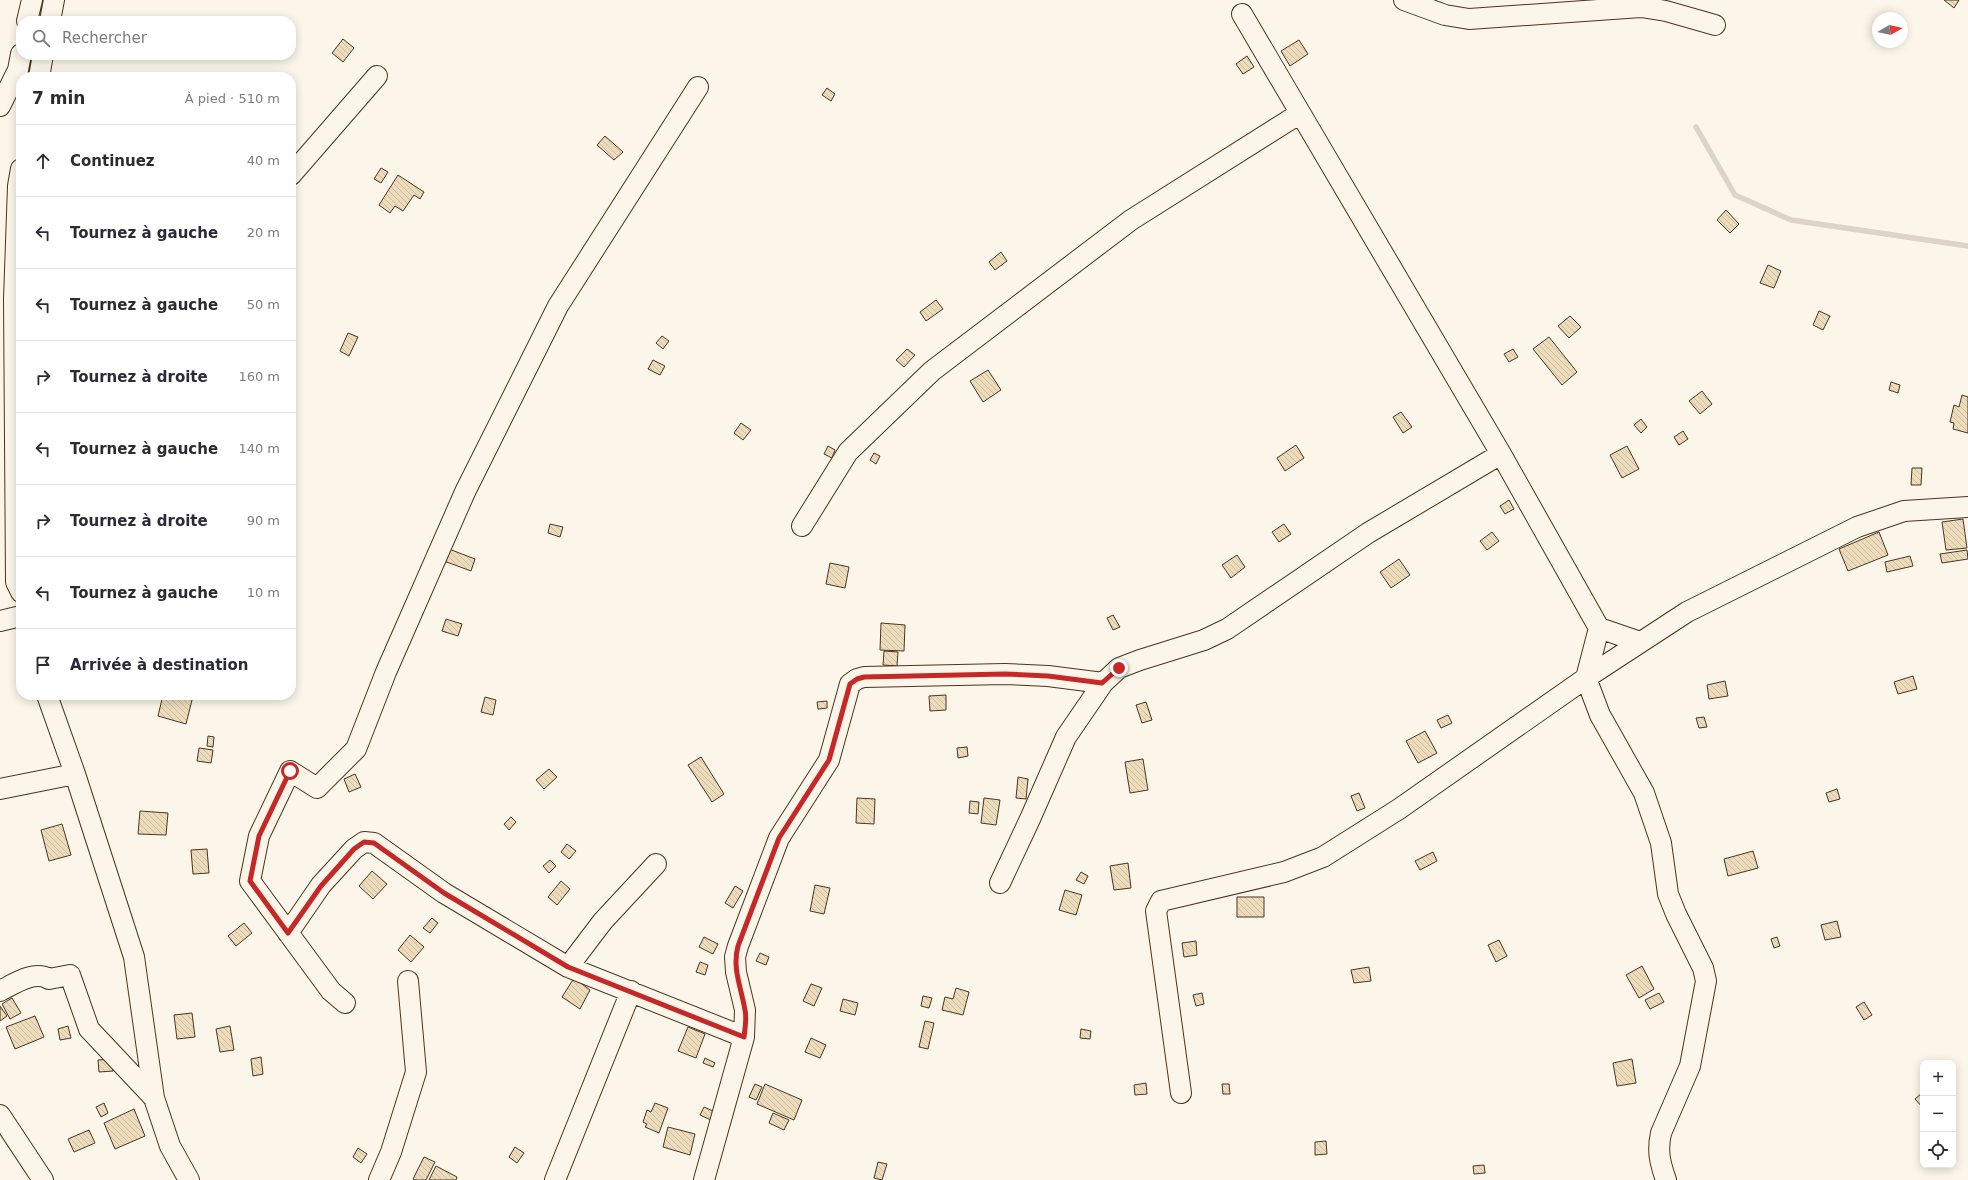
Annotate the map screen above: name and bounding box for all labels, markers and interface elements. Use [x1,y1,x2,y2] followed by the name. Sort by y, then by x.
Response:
[1872,12,1908,48] north arrow
[16,16,296,60] search box
[30,27,52,49] icon: search
[62,29,147,47] text: Rechercher
[32,88,85,108] text: 7 min
[185,91,280,106] text: À pied · 510 m
[32,150,54,172] icon: ahead
[70,152,155,170] text: Continuez
[247,153,280,168] text: 40 m
[32,222,54,244] icon: left
[70,224,218,242] text: Tournez à gauche
[247,225,280,240] text: 20 m
[32,294,54,316] icon: left
[70,296,218,314] text: Tournez à gauche
[247,297,280,312] text: 50 m
[32,366,54,388] icon: right
[70,368,208,386] text: Tournez à droite
[238,369,280,384] text: 160 m
[32,438,54,460] icon: left
[70,440,218,458] text: Tournez à gauche
[238,441,280,456] text: 140 m
[32,510,54,532] icon: right
[70,512,208,530] text: Tournez à droite
[247,513,280,528] text: 90 m
[32,582,54,604] icon: left
[70,584,218,602] text: Tournez à gauche
[247,585,280,600] text: 10 m
[32,654,54,676] icon: arrive
[70,656,248,674] text: Arrivée à destination
[1110,659,1128,677] route end
[281,762,299,780] route start
[1920,1060,1956,1168] map controls
[1920,1060,1956,1096] button: +
[1920,1096,1956,1132] button: −
[1920,1132,1956,1168] button: locate

